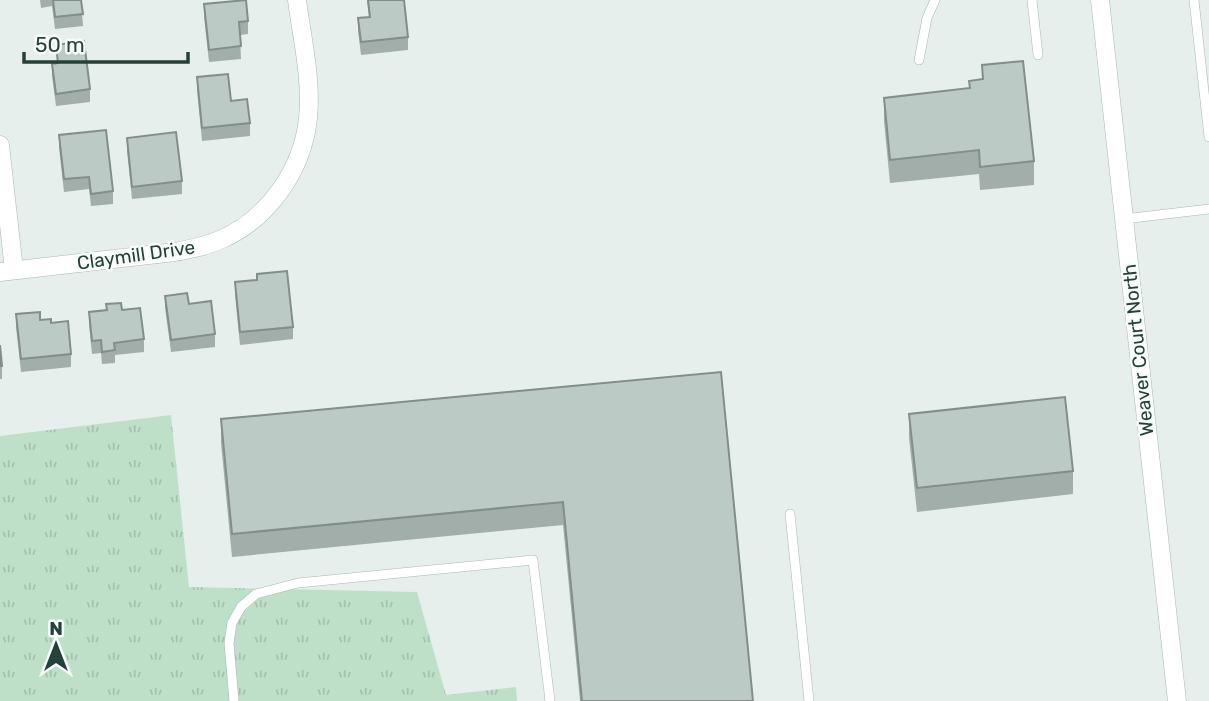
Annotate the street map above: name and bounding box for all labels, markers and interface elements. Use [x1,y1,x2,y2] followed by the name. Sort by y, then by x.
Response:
[24,21,189,65] scale bar
[35,32,85,57] text: 50 m
[75,235,197,275] street label: Claymill Drive
[1118,263,1158,437] street label: Weaver Court North
[21,610,91,680] north arrow
[49,617,63,640] text: N

